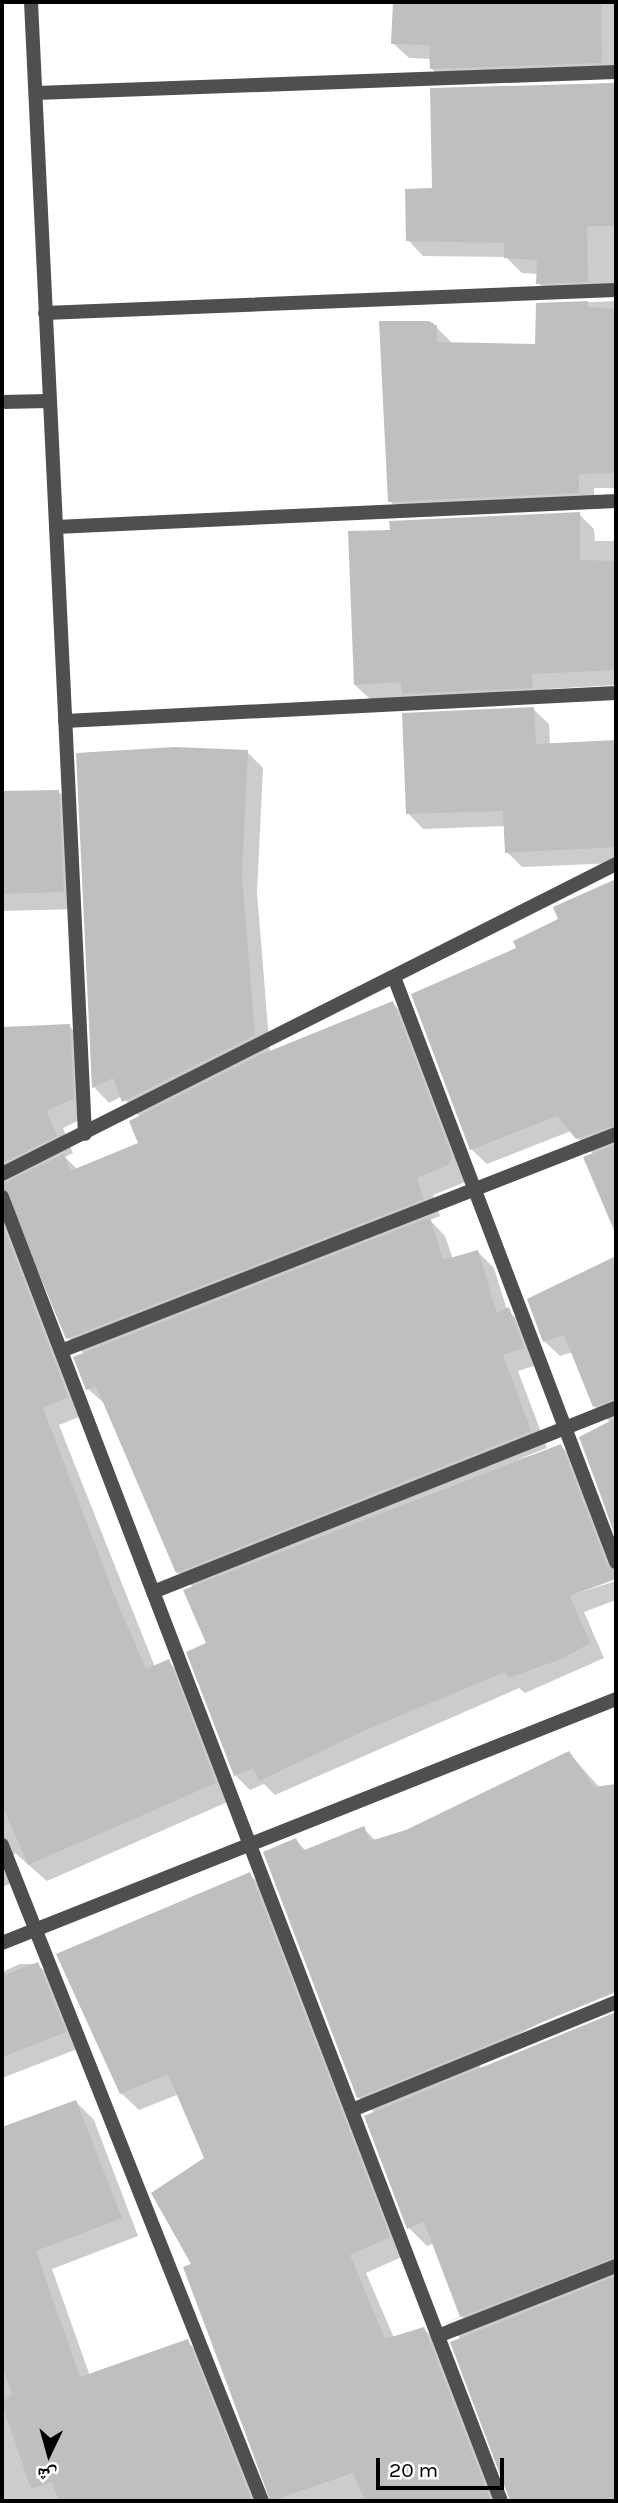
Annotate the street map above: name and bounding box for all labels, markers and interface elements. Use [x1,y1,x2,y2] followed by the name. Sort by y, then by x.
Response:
[14,2419,84,2489] north arrow
[380,2444,508,2488] scale bar
[389,2458,438,2482] text: 20 m
[36,2463,58,2487] text: ش

